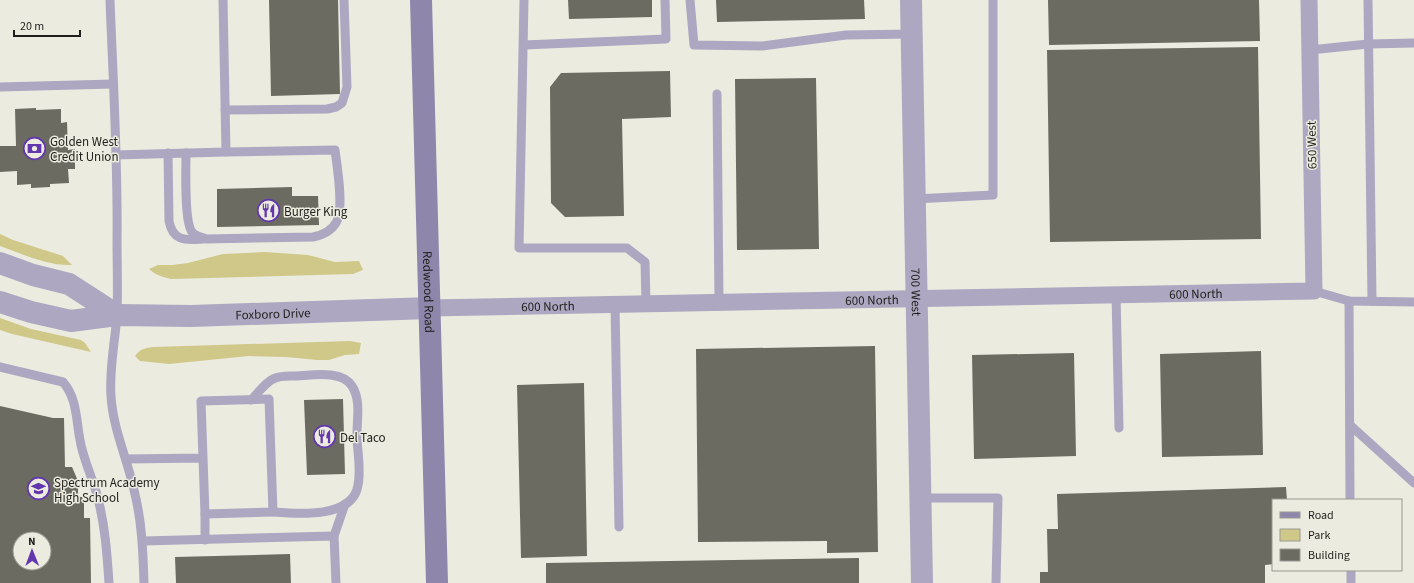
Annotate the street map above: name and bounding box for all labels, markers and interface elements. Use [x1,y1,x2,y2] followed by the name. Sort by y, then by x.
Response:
[14,12,80,38] scale bar
[20,18,44,35] text: 20 m
[1303,120,1321,169] street label: 650 West
[50,133,119,166] place label: Golden West Credit Union
[21,135,47,161] bank icon: Golden West Credit Union
[255,198,281,224] restaurant icon: Burger King
[284,203,348,221] place label: Burger King
[418,251,438,333] street label: Redwood Road
[906,268,925,317] street label: 700 West
[1169,285,1223,304] street label: 600 North
[845,291,899,310] street label: 600 North
[521,297,575,316] street label: 600 North
[235,304,311,325] street label: Foxboro Drive
[312,424,338,450] restaurant icon: Del Taco
[340,429,386,447] place label: Del Taco
[54,474,160,507] place label: Spectrum Academy High School
[26,476,52,502] school or university icon: Spectrum Academy High School
[1272,499,1402,571] legend
[1308,507,1334,524] text: Road
[1308,527,1330,544] text: Park
[12,531,52,571] north arrow
[28,534,36,549] text: N
[1308,547,1350,564] text: Building

